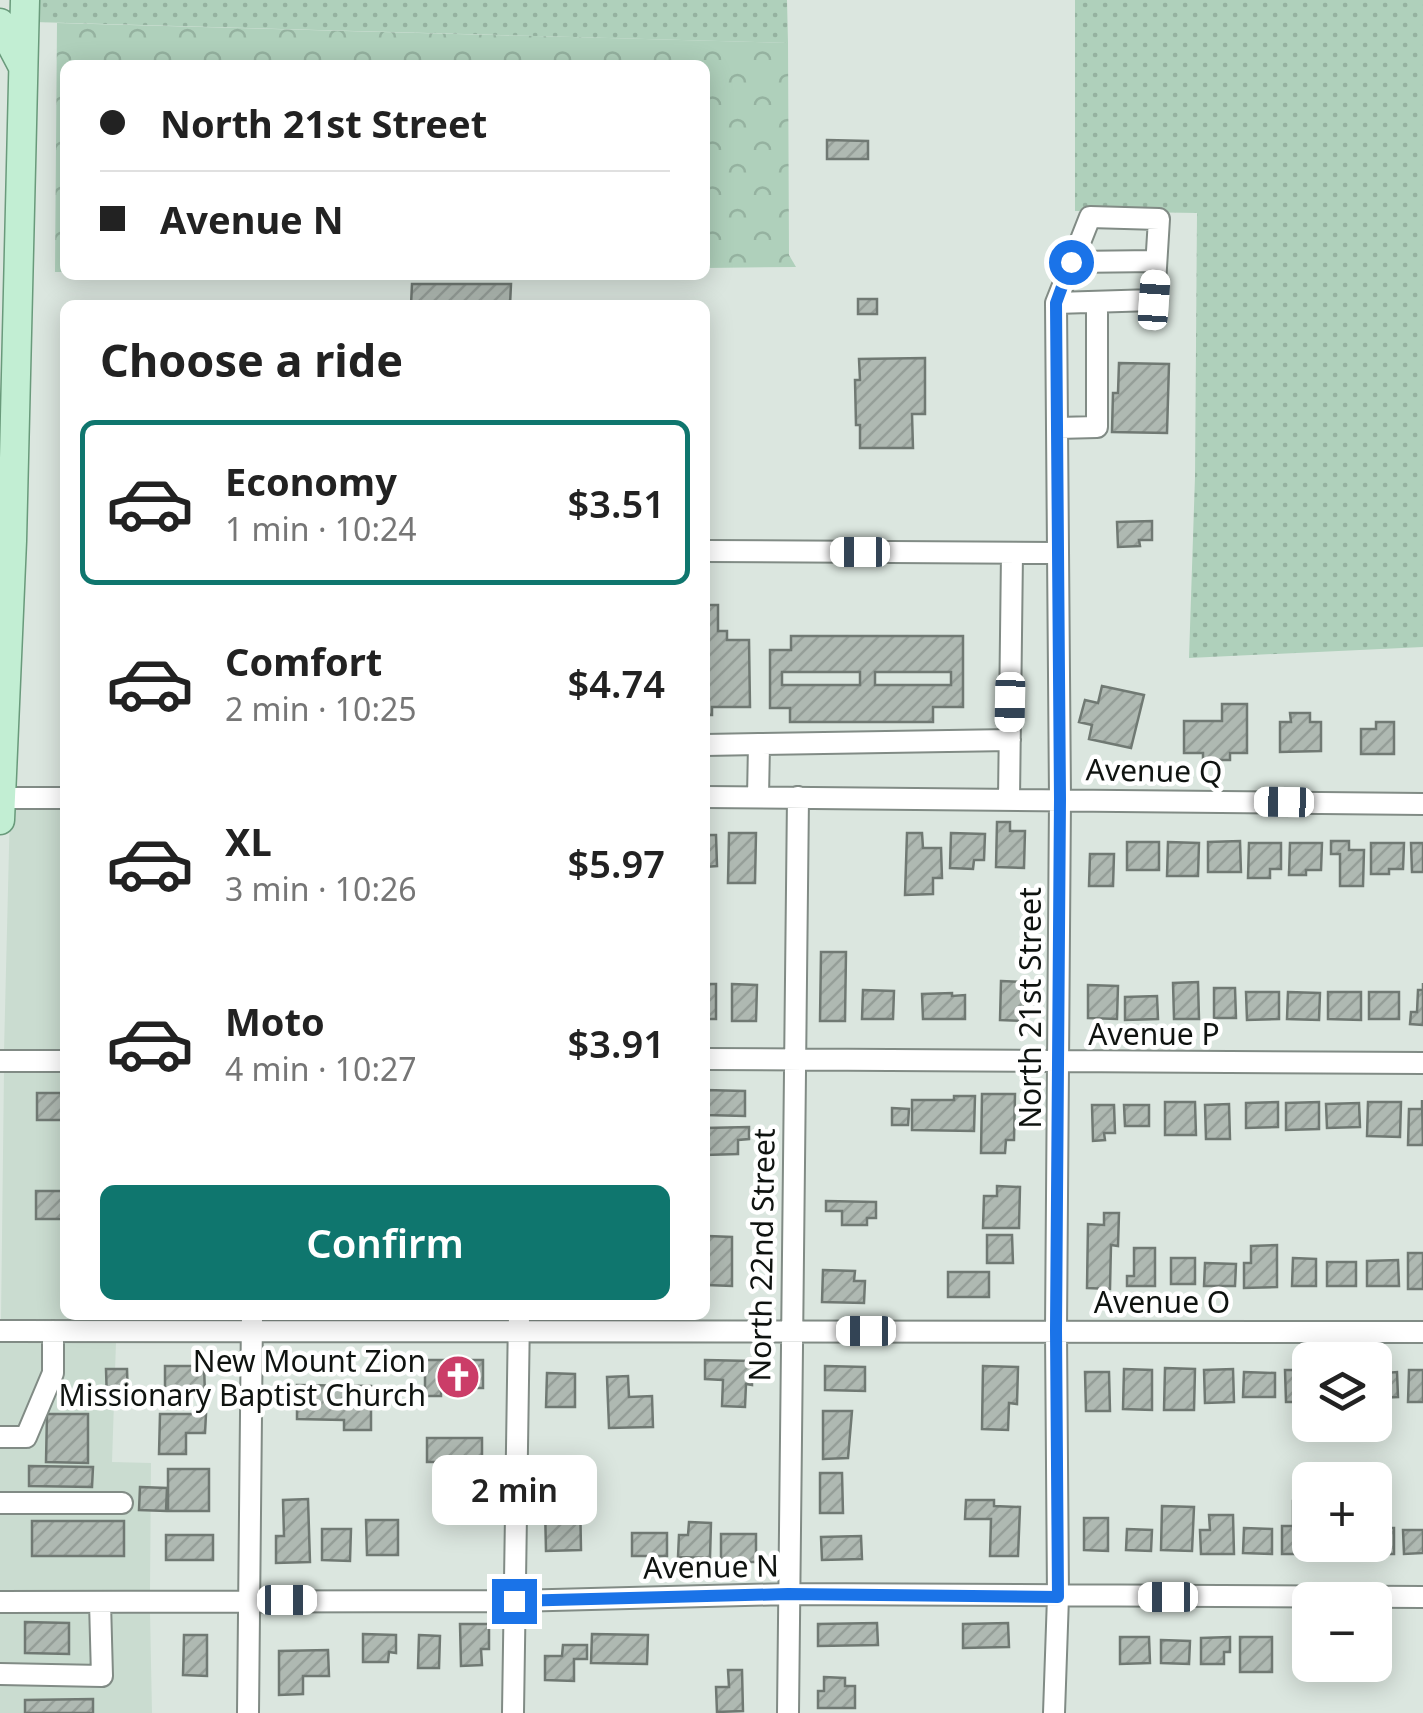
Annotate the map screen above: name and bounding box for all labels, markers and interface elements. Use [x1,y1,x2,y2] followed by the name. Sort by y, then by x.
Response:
[160,97,487,149] text: North 21st Street
[160,193,344,245] text: Avenue N
[1049,240,1094,285] route start
[1137,269,1171,331] car
[100,329,403,390] text: Choose a ride
[225,455,397,507] text: Economy
[105,458,195,548] icon: car
[568,477,665,529] text: $3.51
[225,507,417,550] text: 1 min · 10:24
[830,537,890,567] car
[225,635,382,687] text: Comfort
[105,638,195,728] icon: car
[568,657,665,709] text: $4.74
[994,672,1026,732] car
[225,687,417,730] text: 2 min · 10:25
[1085,748,1223,792] street label: Avenue Q
[1254,786,1314,818] car
[225,815,272,867] text: XL
[105,818,195,908] icon: car
[568,837,665,889] text: $5.97
[225,867,417,910] text: 3 min · 10:26
[1009,887,1050,1129] street label: North 21st Street
[225,995,325,1047] text: Moto
[105,998,195,1088] icon: car
[1088,1013,1220,1054] street label: Avenue P
[568,1017,665,1069] text: $3.91
[225,1047,417,1090] text: 4 min · 10:27
[738,1128,784,1382] street label: North 22nd Street
[100,1185,670,1300] button: Confirm
[1094,1281,1230,1322] street label: Avenue O
[836,1316,896,1346] car
[58,1340,426,1415] place label: New Mount Zion Missionary Baptist Church
[1292,1342,1392,1682] map controls
[1292,1342,1392,1442] button: layers
[435,1354,481,1400] church icon: New Mount Zion Missionary Baptist Church
[432,1456,596,1526] callout: 2 min
[1292,1462,1392,1562] button: +
[471,1468,558,1511] text: 2 min
[643,1544,779,1588] street label: Avenue N
[492,1579,537,1624] route end
[1138,1582,1198,1612] car
[1292,1582,1392,1682] button: −
[257,1585,317,1615] car

